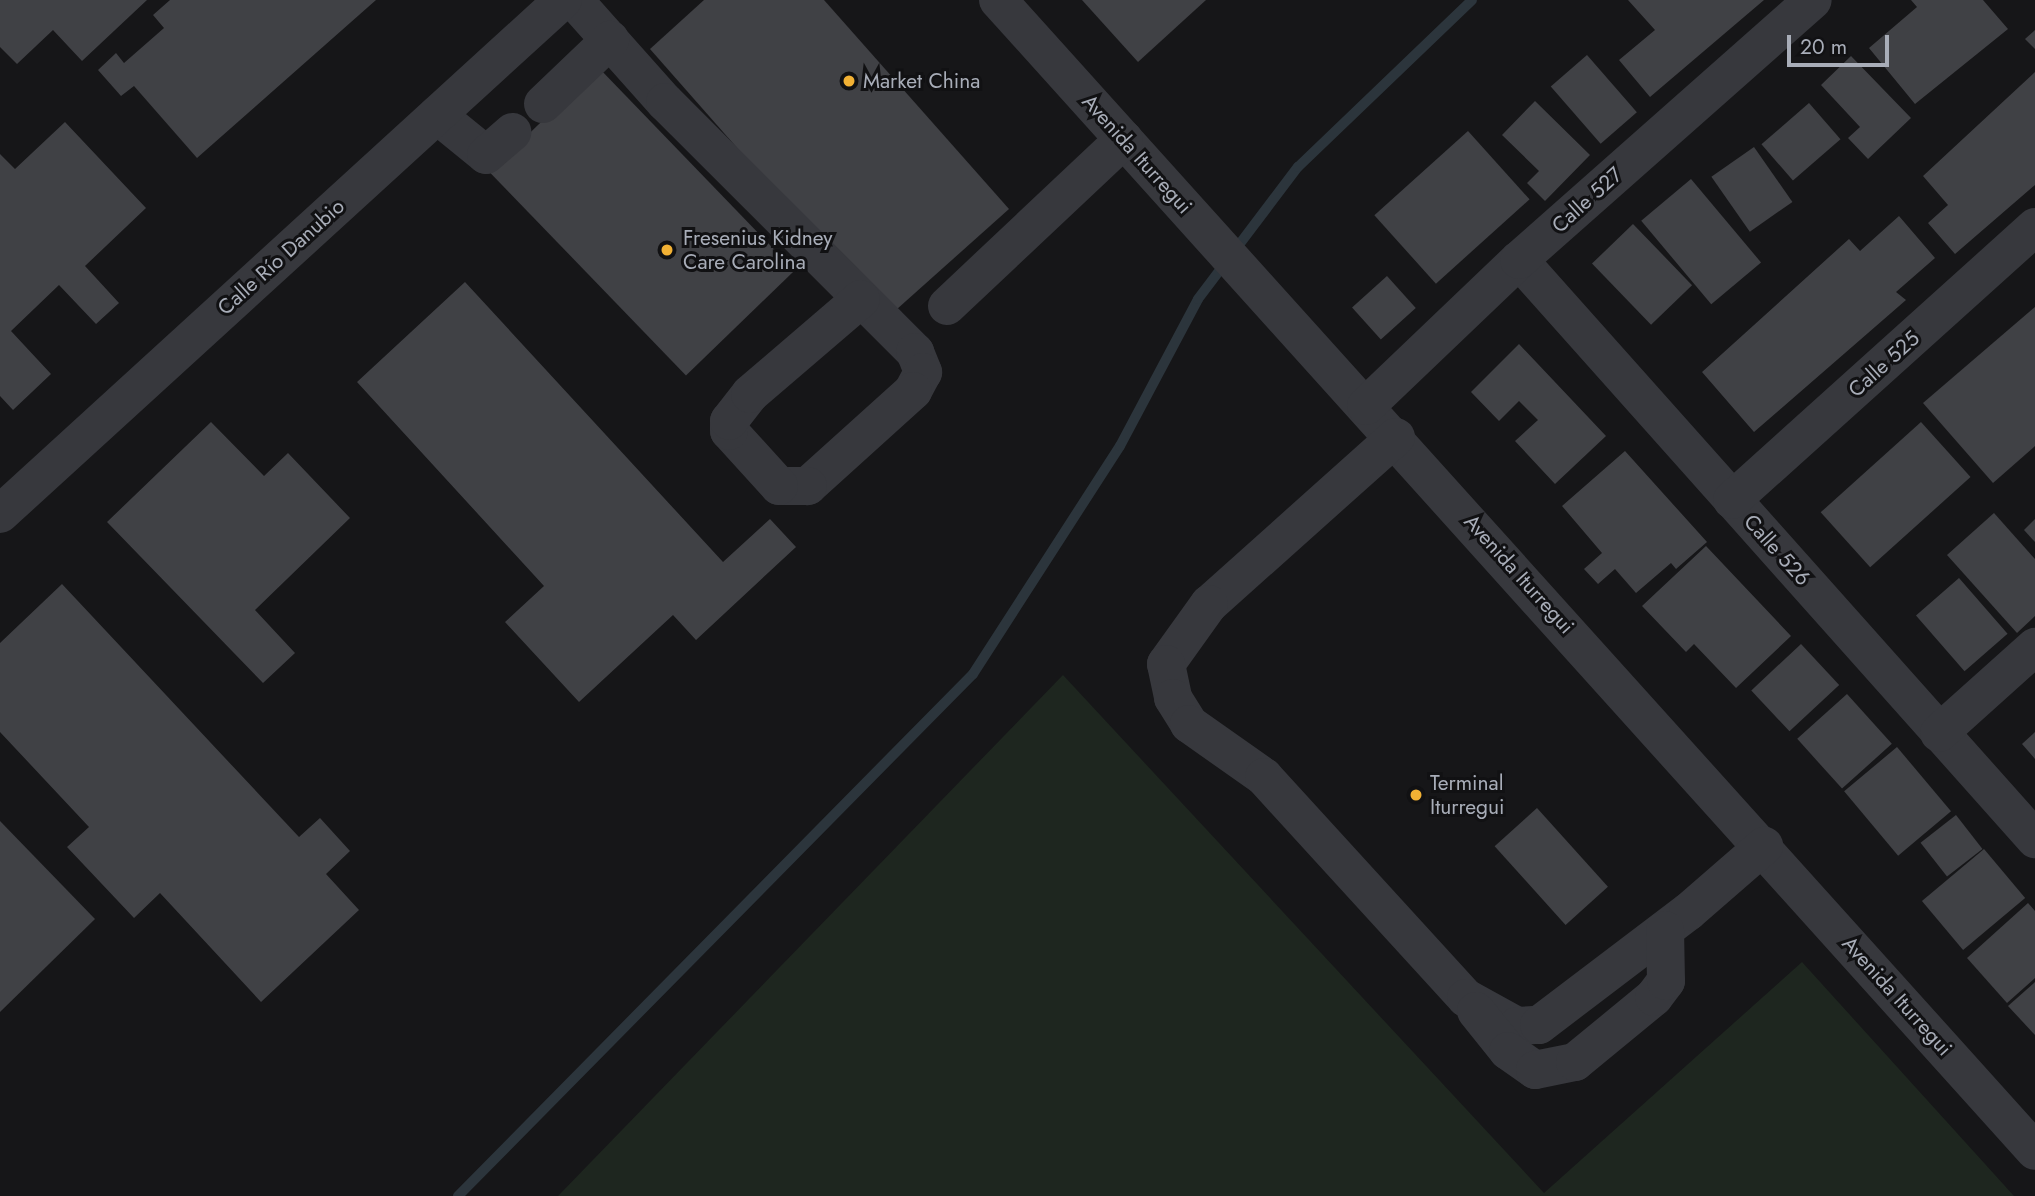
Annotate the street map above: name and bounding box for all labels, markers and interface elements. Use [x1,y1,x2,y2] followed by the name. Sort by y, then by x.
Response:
[1790,21,1892,65] scale bar
[1800,32,1847,62] text: 20 m
[863,68,980,94] place label: Market China
[841,73,857,89] marker: Market China
[1077,89,1197,219] street label: Avenida Iturregui
[1547,162,1627,238] street label: Calle 527
[213,194,349,320] street label: Calle Río Danubio
[683,225,832,275] place label: Fresenius Kidney Care Carolina
[657,240,677,260] marker: Fresenius Kidney Care Carolina
[1843,326,1925,402] street label: Calle 525
[1459,509,1579,639] street label: Avenida Iturregui
[1738,509,1816,591] street label: Calle 526
[1430,770,1505,820] place label: Terminal Iturregui
[1408,787,1424,803] marker: Terminal Iturregui
[1837,931,1957,1061] street label: Avenida Iturregui

